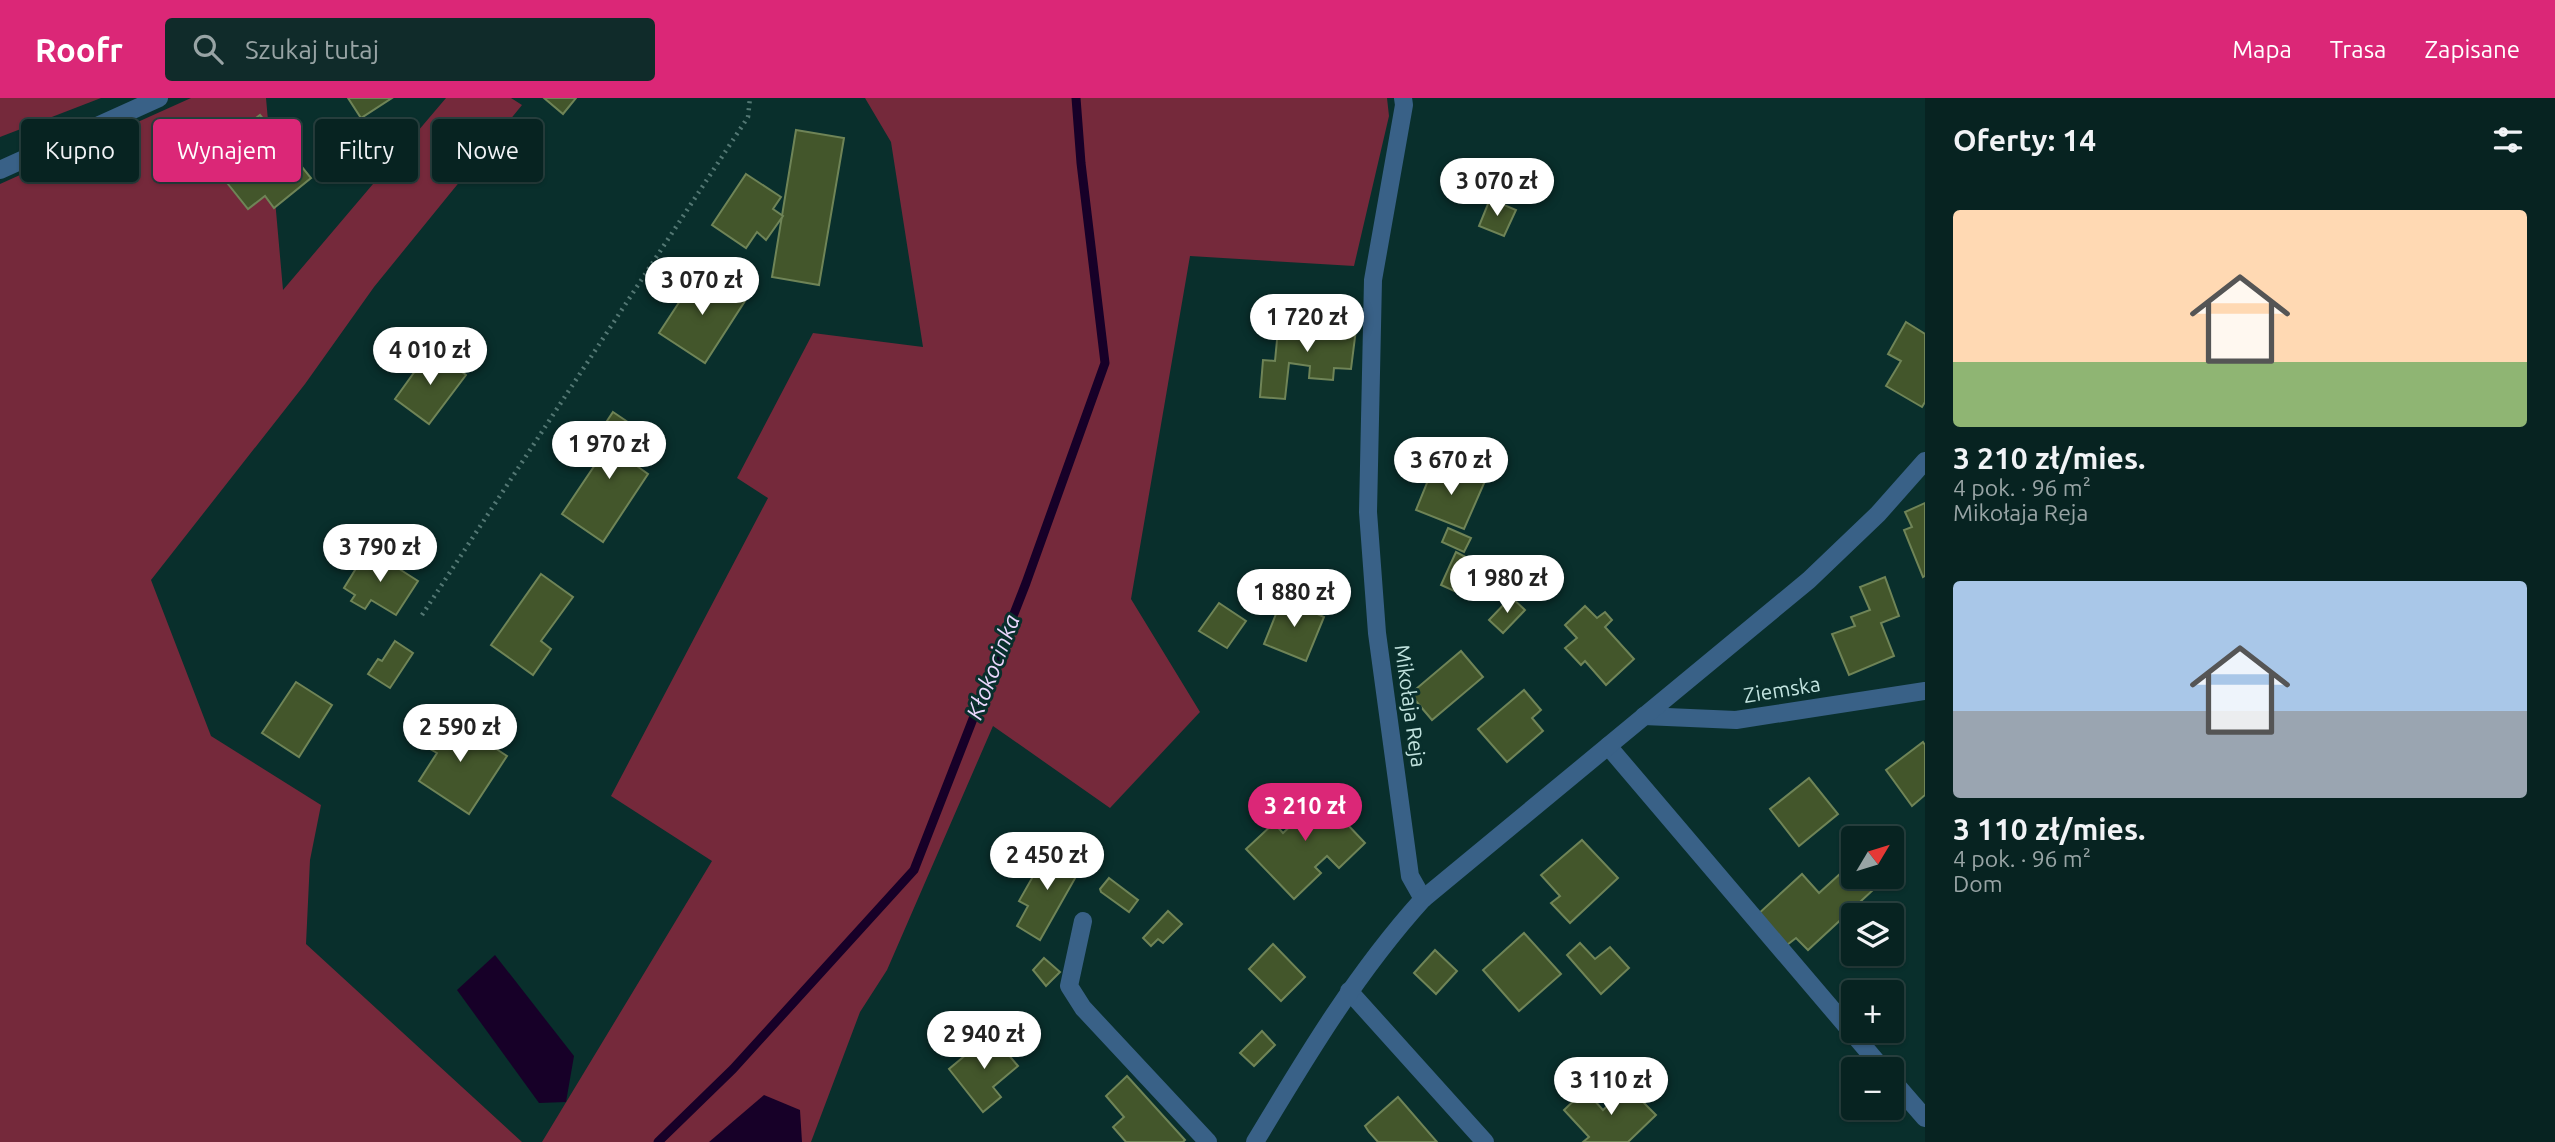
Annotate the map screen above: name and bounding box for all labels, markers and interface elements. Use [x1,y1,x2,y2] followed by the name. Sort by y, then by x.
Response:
[165,18,655,81] search box
[189,30,227,68] icon: search
[35,31,123,68] text: Roofr
[245,35,379,64] text: Szukaj tutaj
[2232,36,2292,63] text: Mapa
[2330,36,2386,63] text: Trasa
[2424,36,2520,63] text: Zapisane
[21,119,139,182] chip: Kupno
[153,119,301,182] chip: Wynajem
[315,119,418,182] chip: Filtry
[432,119,543,182] chip: Nowe
[2489,121,2527,159] icon: filters
[1953,123,2096,157] text: Oferty: 14
[1425,158,1569,218] pin: 3 070 zł
[1456,168,1538,193] text: 3 070 zł
[2177,256,2303,382] icon: home
[630,258,774,317] pin: 3 070 zł
[661,267,743,292] text: 3 070 zł
[1235,294,1379,354] pin: 1 720 zł
[1266,304,1348,329] text: 1 720 zł
[358,328,502,387] pin: 4 010 zł
[389,337,471,362] text: 4 010 zł
[537,422,681,481] pin: 1 970 zł
[568,431,650,456] text: 1 970 zł
[1379,438,1523,497] pin: 3 670 zł
[1953,441,2145,475] text: 3 210 zł/mies.
[1410,447,1492,472] text: 3 670 zł
[1953,475,2091,500] text: 4 pok. · 96 m²
[1953,500,2088,525] text: Mikołaja Reja
[308,524,452,584] pin: 3 790 zł
[339,534,421,559] text: 3 790 zł
[1435,556,1579,615] pin: 1 980 zł
[1466,565,1548,590] text: 1 980 zł
[1222,570,1366,629] pin: 1 880 zł
[1253,579,1335,604] text: 1 880 zł
[961,611,1024,723] water label: Kłokocinka
[2177,627,2303,753] icon: home
[1391,643,1431,769] street label: Mikołaja Reja
[1742,671,1822,707] street label: Ziemska
[388,704,532,764] pin: 2 590 zł
[419,714,501,739] text: 2 590 zł
[1233,784,1377,843] pin: 3 210 zł
[1264,793,1346,818] text: 3 210 zł
[1953,812,2145,846] text: 3 110 zł/mies.
[1841,826,1904,889] north arrow
[1841,826,1904,1120] map controls
[975,832,1119,892] pin: 2 450 zł
[1006,842,1088,867] text: 2 450 zł
[1953,846,2091,871] text: 4 pok. · 96 m²
[1953,871,2003,896] text: Dom
[1841,903,1904,966] button: layers
[1841,980,1904,1043] button: +
[912,1012,1056,1071] pin: 2 940 zł
[943,1021,1025,1046] text: 2 940 zł
[1841,1057,1904,1120] button: −
[1539,1058,1683,1117] pin: 3 110 zł
[1570,1067,1652,1092] text: 3 110 zł

